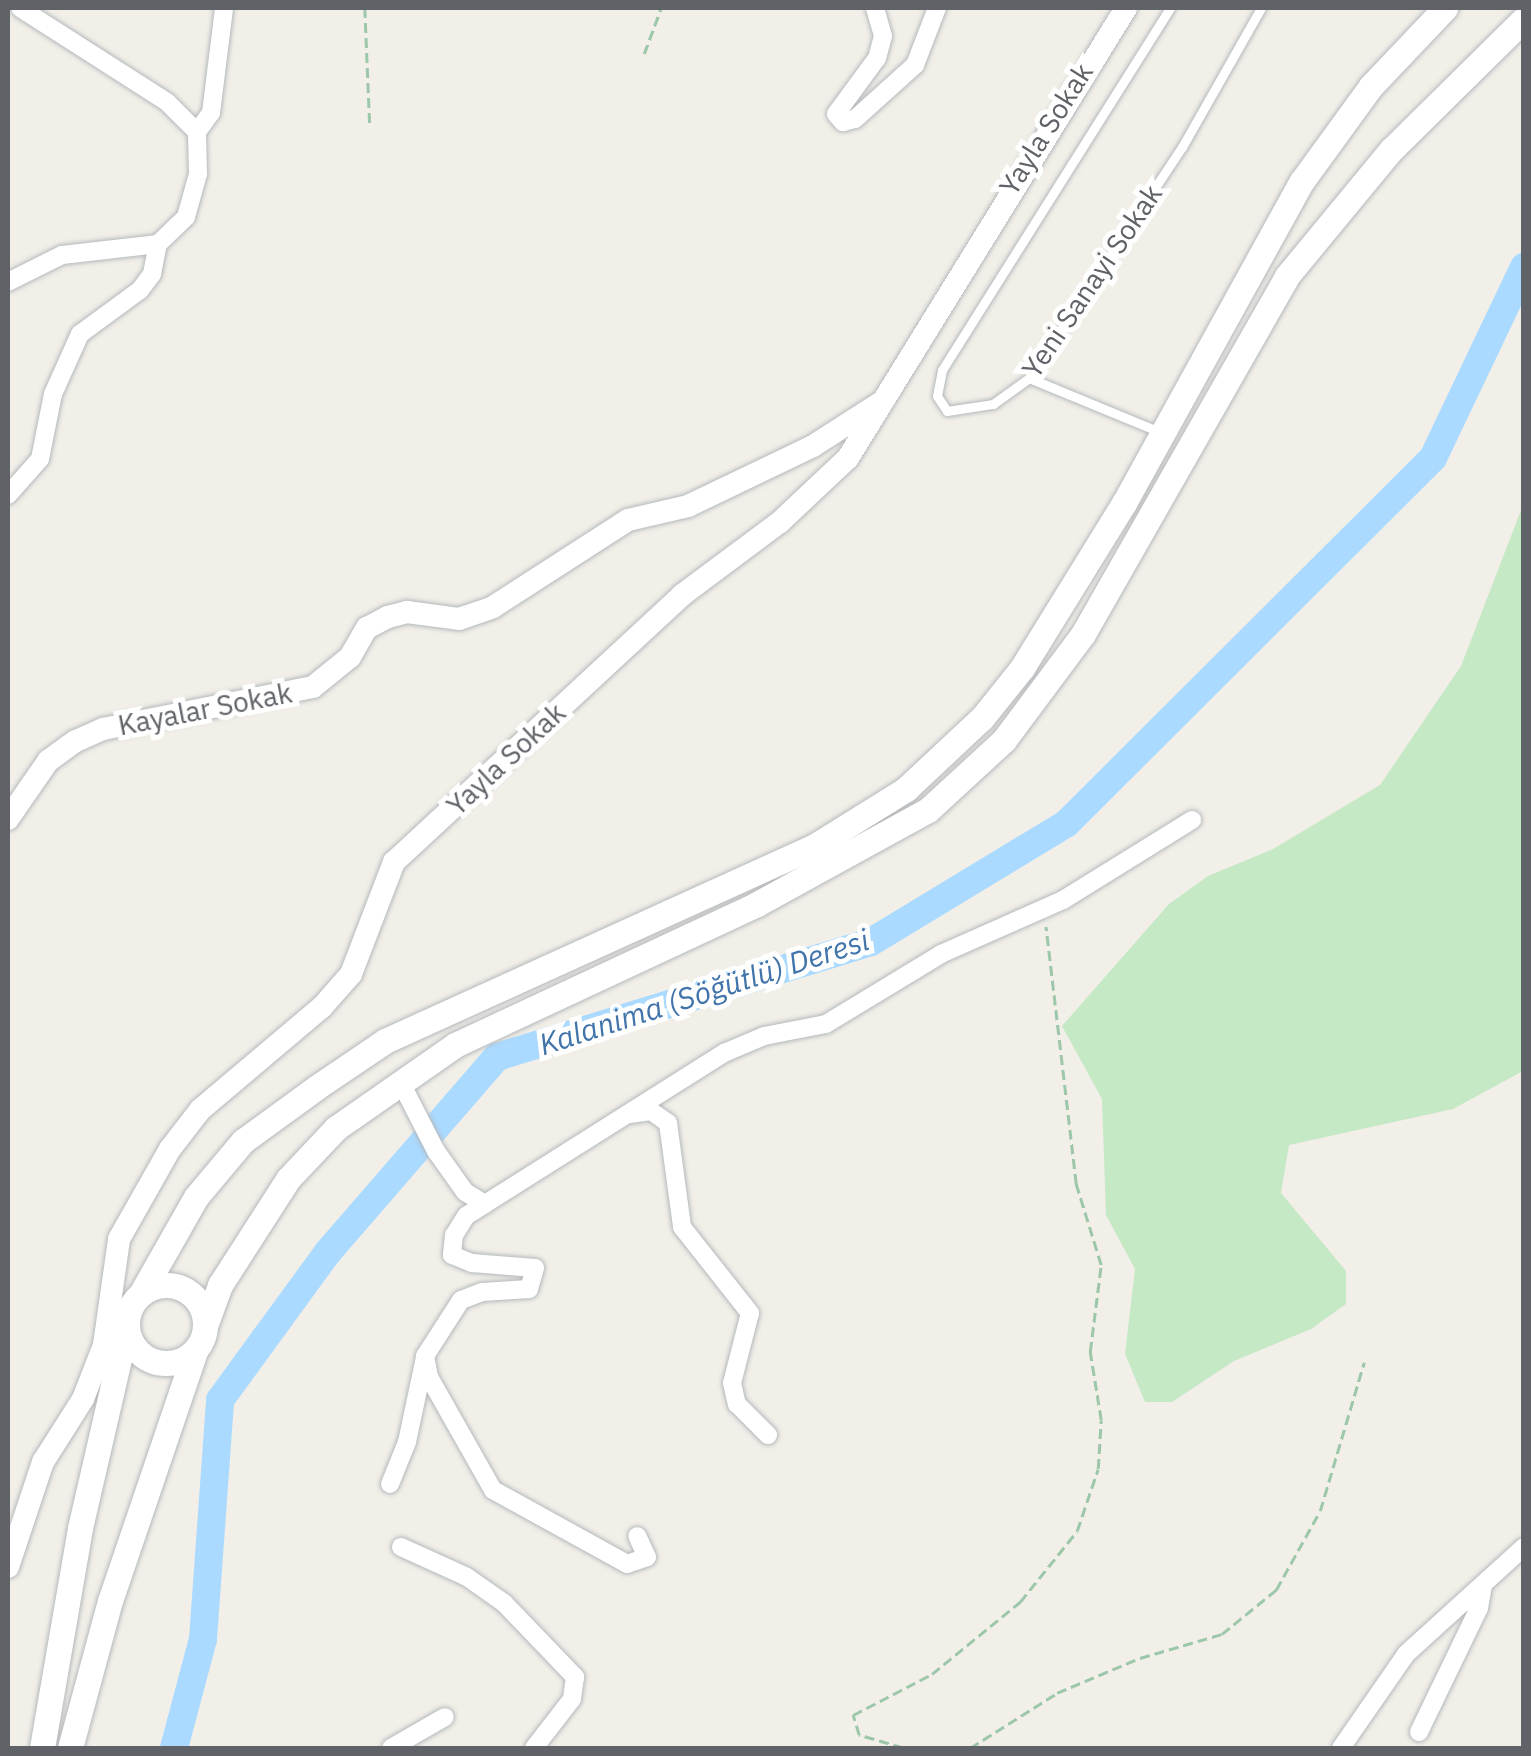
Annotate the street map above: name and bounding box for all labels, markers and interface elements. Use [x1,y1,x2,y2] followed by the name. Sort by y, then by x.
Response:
[992,57,1100,201] street label: Yayla Sokak
[1015,178,1169,384] street label: Yeni Sanayi Sokak
[115,676,295,742] street label: Kayalar Sokak
[440,696,572,822] street label: Yayla Sokak
[534,922,874,1062] water label: Kalanima (Söğütlü) Deresi

